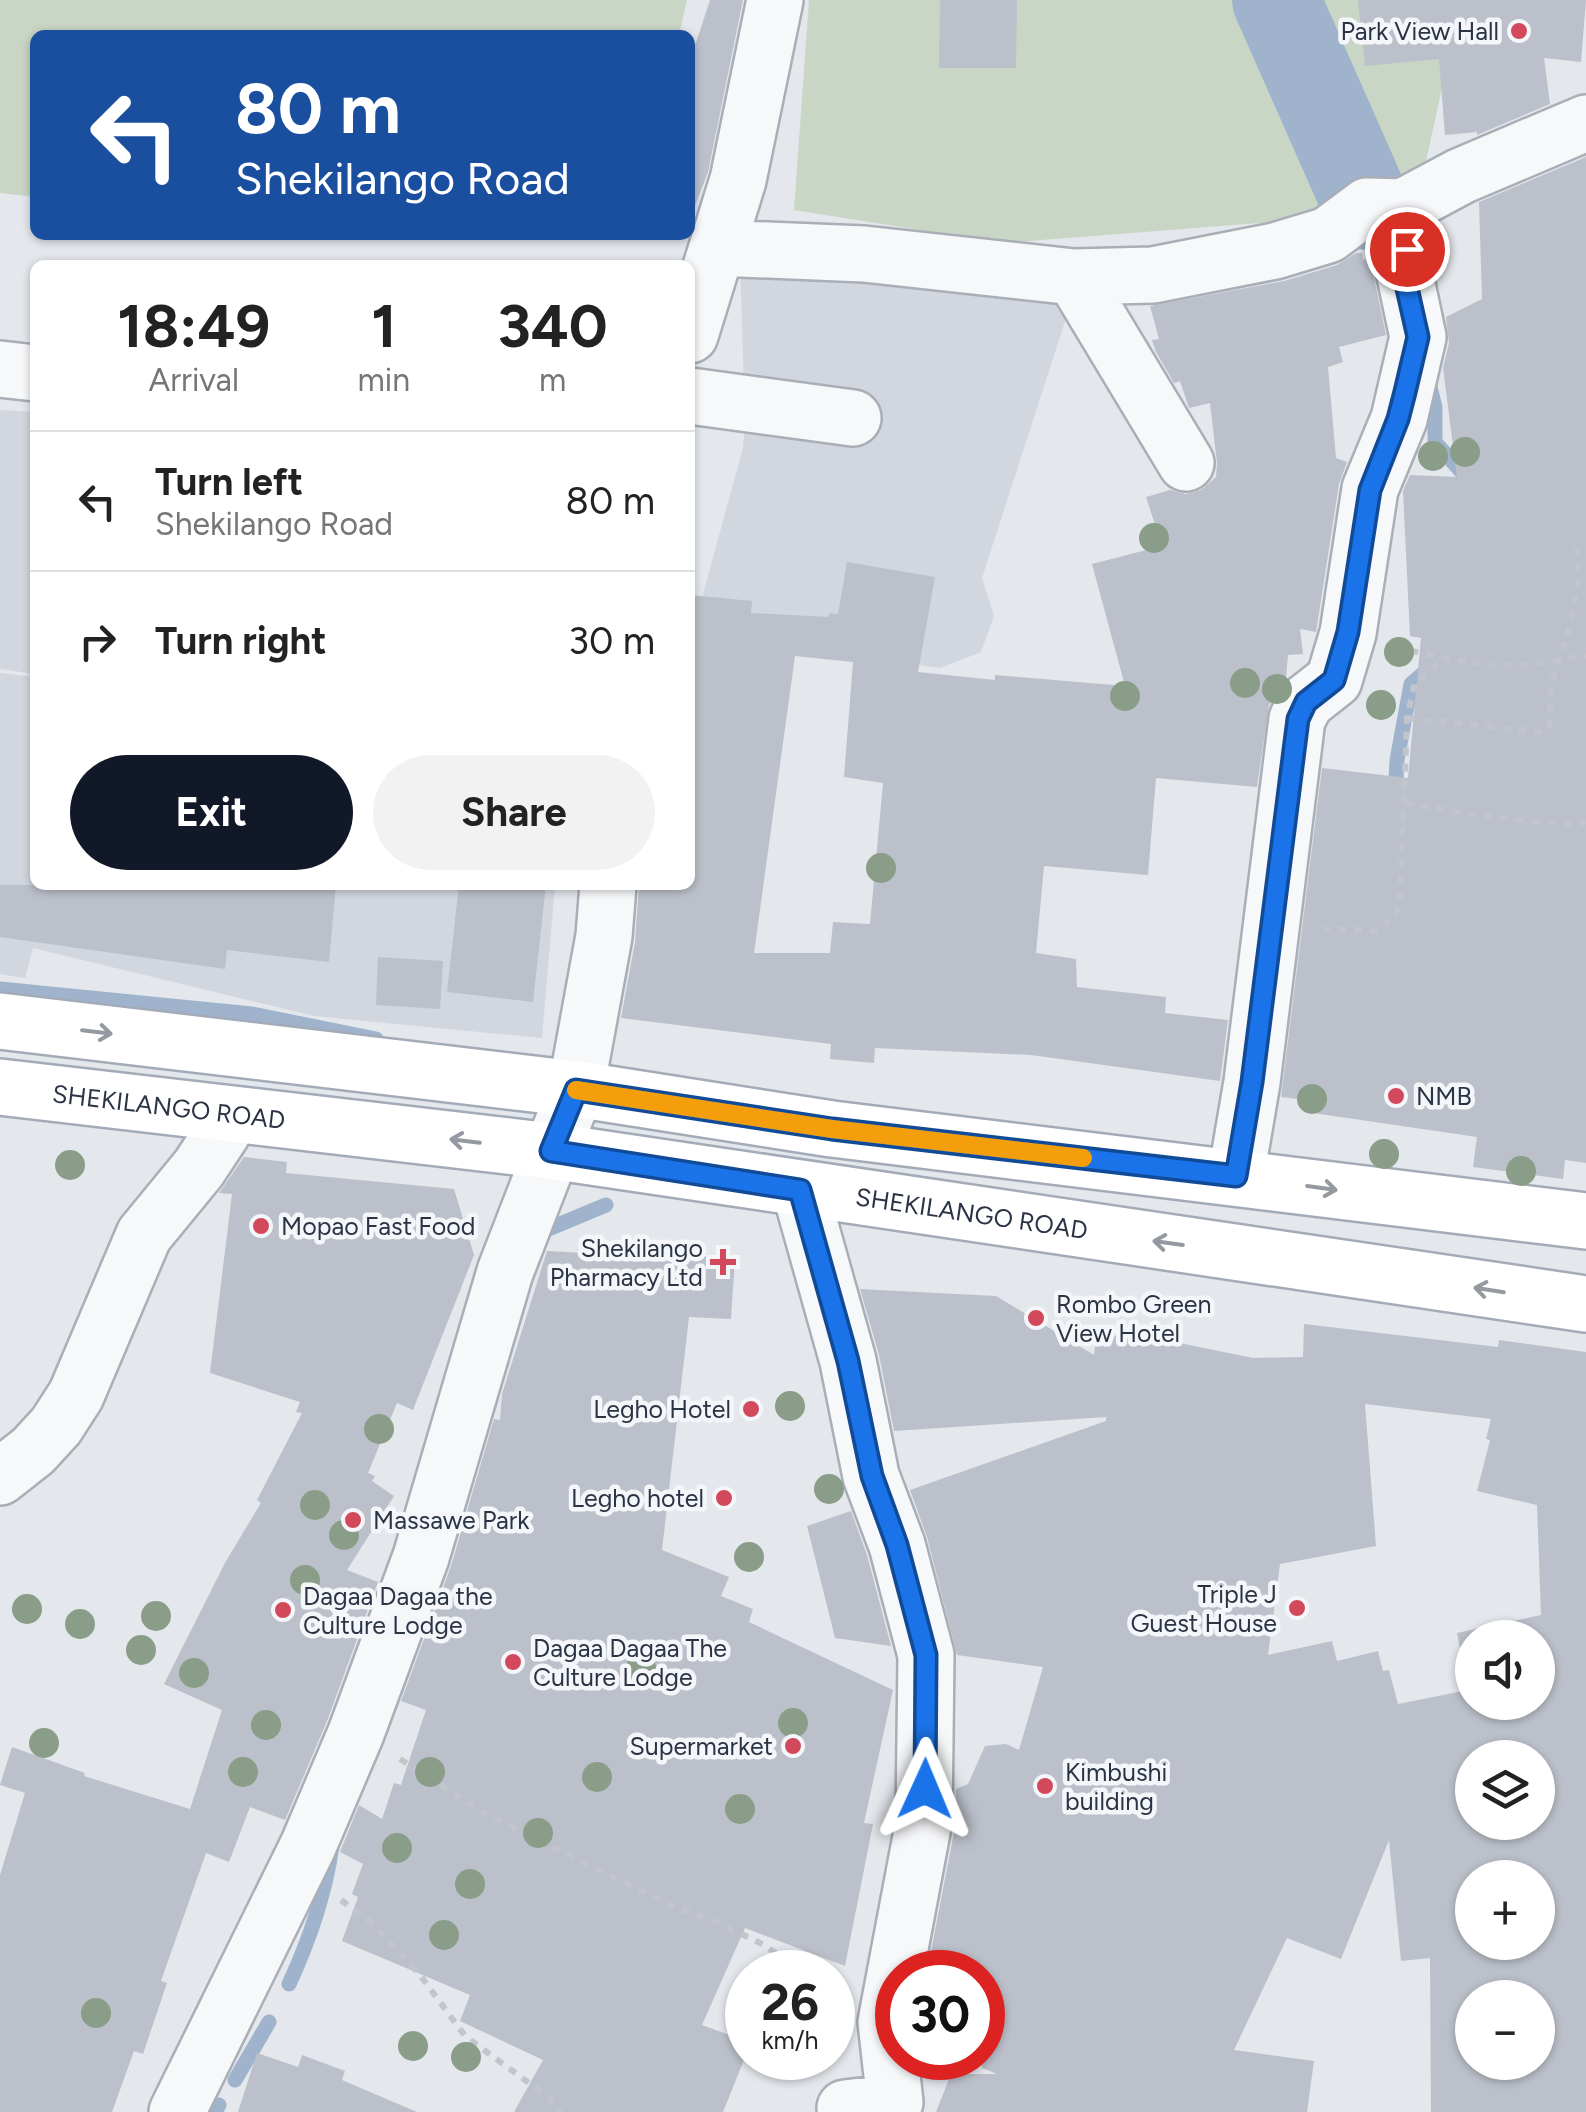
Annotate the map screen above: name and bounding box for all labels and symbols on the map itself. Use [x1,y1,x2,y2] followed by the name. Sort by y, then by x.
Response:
[1341,16,1499,46] place label: Park View Hall
[1508,20,1530,42] marker: Park View Hall
[1365,207,1450,292] pin
[80,1023,112,1042] one-way arrow
[51,1078,287,1135] street label: SHEKILANGO ROAD
[1416,1081,1472,1111] place label: NMB
[1385,1085,1407,1107] marker: NMB
[450,1131,482,1150] one-way arrow
[1305,1179,1338,1197] one-way arrow
[854,1181,1090,1245] street label: SHEKILANGO ROAD
[281,1211,475,1241] place label: Mopao Fast Food
[250,1215,272,1237] marker: Mopao Fast Food
[550,1233,703,1292] place label: Shekilango Pharmacy Ltd
[1152,1233,1185,1251] one-way arrow
[712,1251,734,1273] marker: Shekilango Pharmacy Ltd
[1474,1281,1506,1299] one-way arrow
[1056,1289,1211,1348] place label: Rombo Green View Hotel
[1025,1307,1047,1329] marker: Rombo Green View Hotel
[593,1394,731,1424] place label: Legho Hotel
[740,1398,762,1420] marker: Legho Hotel
[571,1483,704,1513] place label: Legho hotel
[713,1487,735,1509] marker: Legho hotel
[373,1505,530,1535] place label: Massawe Park
[342,1509,364,1531] marker: Massawe Park
[1131,1579,1277,1638] place label: Triple J Guest House
[303,1581,493,1640] place label: Dagaa Dagaa the Culture Lodge
[1286,1597,1308,1619] marker: Triple J Guest House
[272,1599,294,1621] marker: Dagaa Dagaa the Culture Lodge
[533,1633,727,1692] place label: Dagaa Dagaa The Culture Lodge
[502,1651,524,1673] marker: Dagaa Dagaa The Culture Lodge
[629,1731,773,1761] place label: Supermarket
[782,1735,804,1757] marker: Supermarket
[873,1737,977,1841] position arrow
[1065,1757,1167,1816] place label: Kimbushi building
[1034,1775,1056,1797] marker: Kimbushi building
[875,1950,1005,2080] speed limit sign: 30

